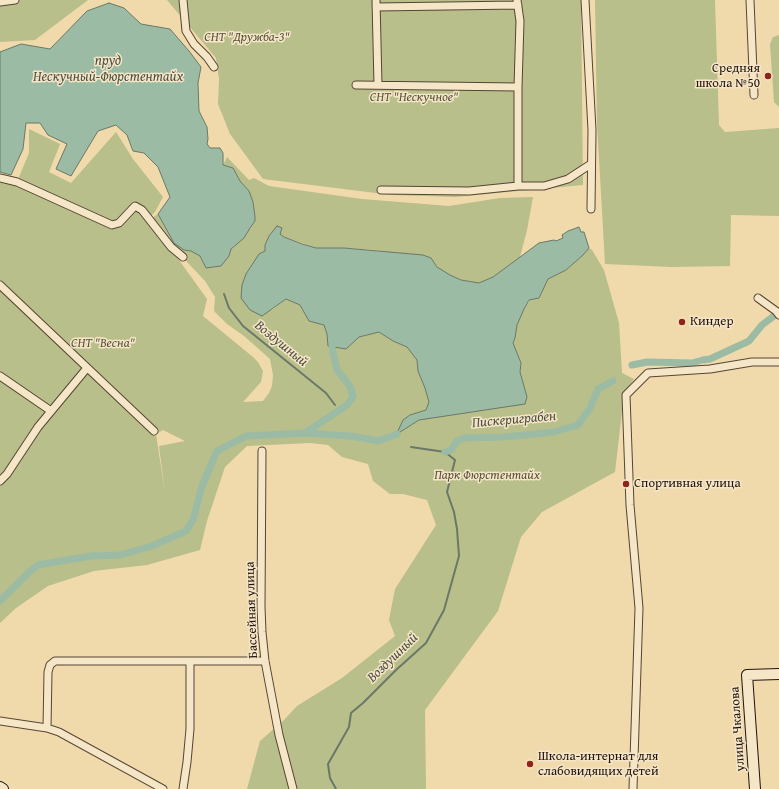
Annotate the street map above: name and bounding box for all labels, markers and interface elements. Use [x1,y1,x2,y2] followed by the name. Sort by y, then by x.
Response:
[204,30,290,46] park label: СНТ "Дружба-3"
[33,53,183,86] water label: пруд Нескучный-Фюрстентайх
[696,61,760,92] place label: Средняя школа №50
[763,71,773,81] marker: Средняя школа №50
[370,90,458,106] park label: СНТ "Нескучное"
[690,314,733,330] place label: Киндер
[251,317,311,371] water label: Воздушный
[677,317,687,327] marker: Киндер
[71,336,135,352] park label: СНТ "Весна"
[471,408,557,432] water label: Пискериграбен
[434,468,540,484] park label: Парк Фюрстентайх
[634,476,741,492] place label: Спортивная улица
[621,479,631,489] marker: Спортивная улица
[243,561,261,659] street label: Бассейная улица
[364,630,422,686] water label: Воздушный
[727,686,749,772] street label: улица Чкалова
[538,749,659,780] place label: Школа-интернат для слабовидящих детей
[525,759,535,769] marker: Школа-интернат для слабовидящих детей

